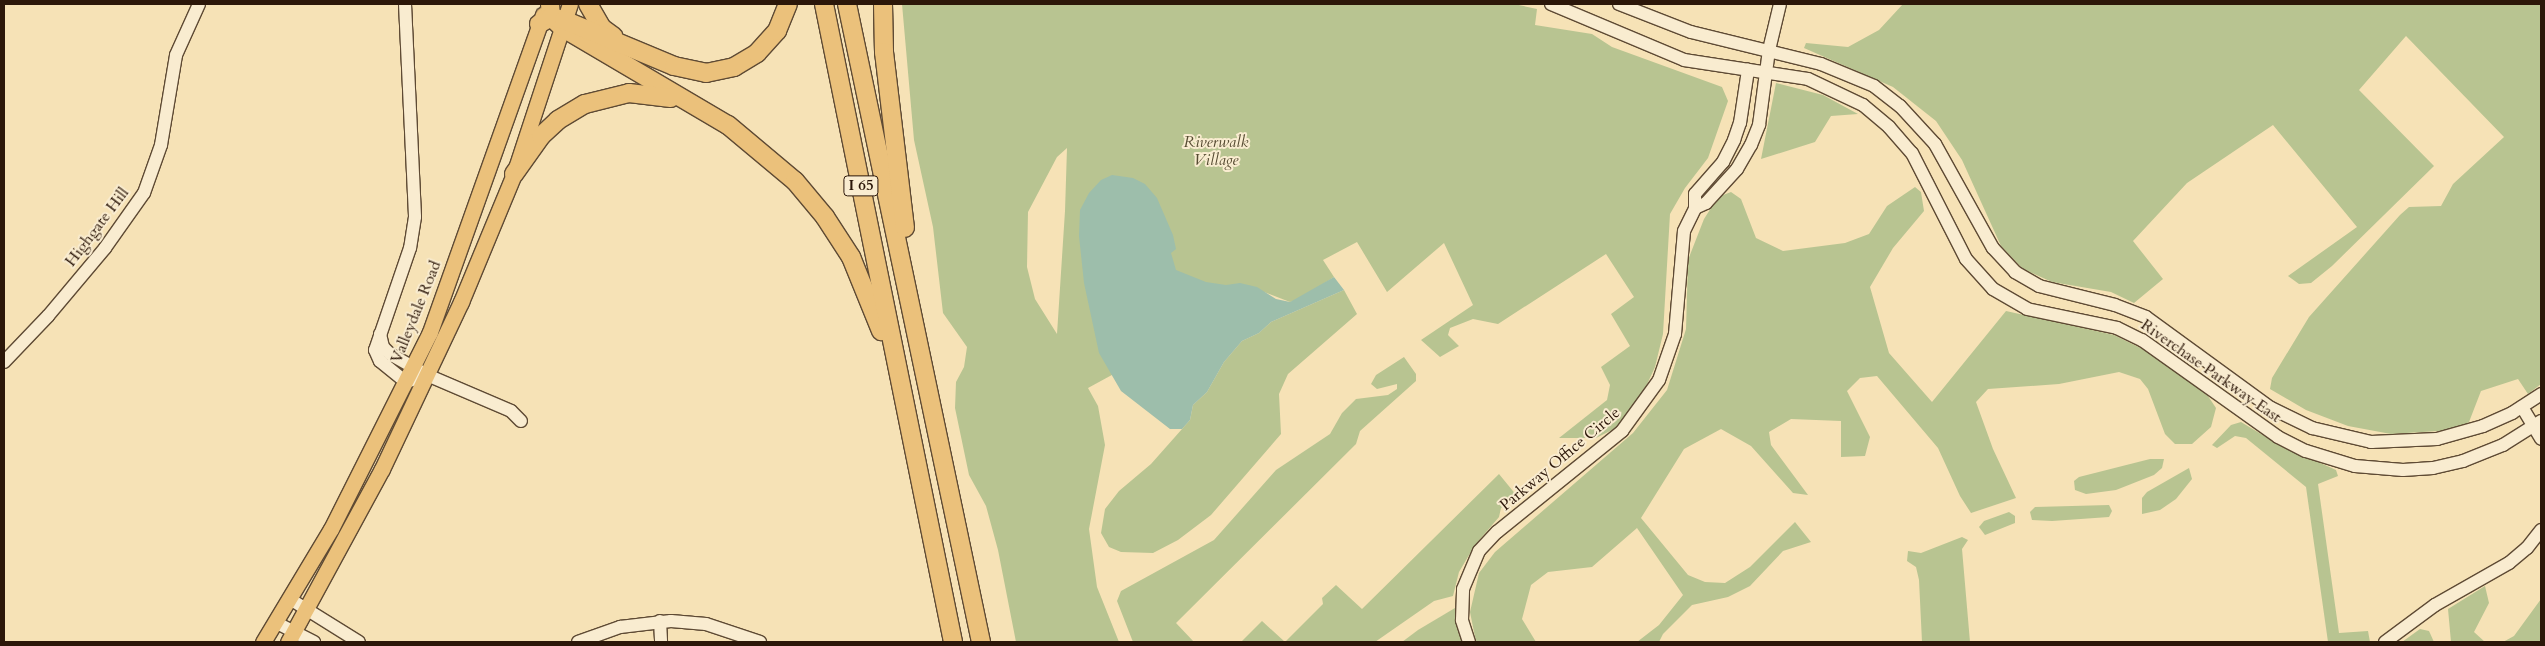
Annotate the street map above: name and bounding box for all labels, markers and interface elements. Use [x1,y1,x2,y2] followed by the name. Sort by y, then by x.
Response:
[1183,132,1249,170] park label: Riverwalk Village
[842,174,880,198] road number: I 65
[61,184,133,270] street label: Highgate Hill
[387,258,445,366] street label: Valleydale Road
[2137,315,2285,427] street label: Riverchase Parkway East
[1496,403,1624,515] street label: Parkway Office Circle

